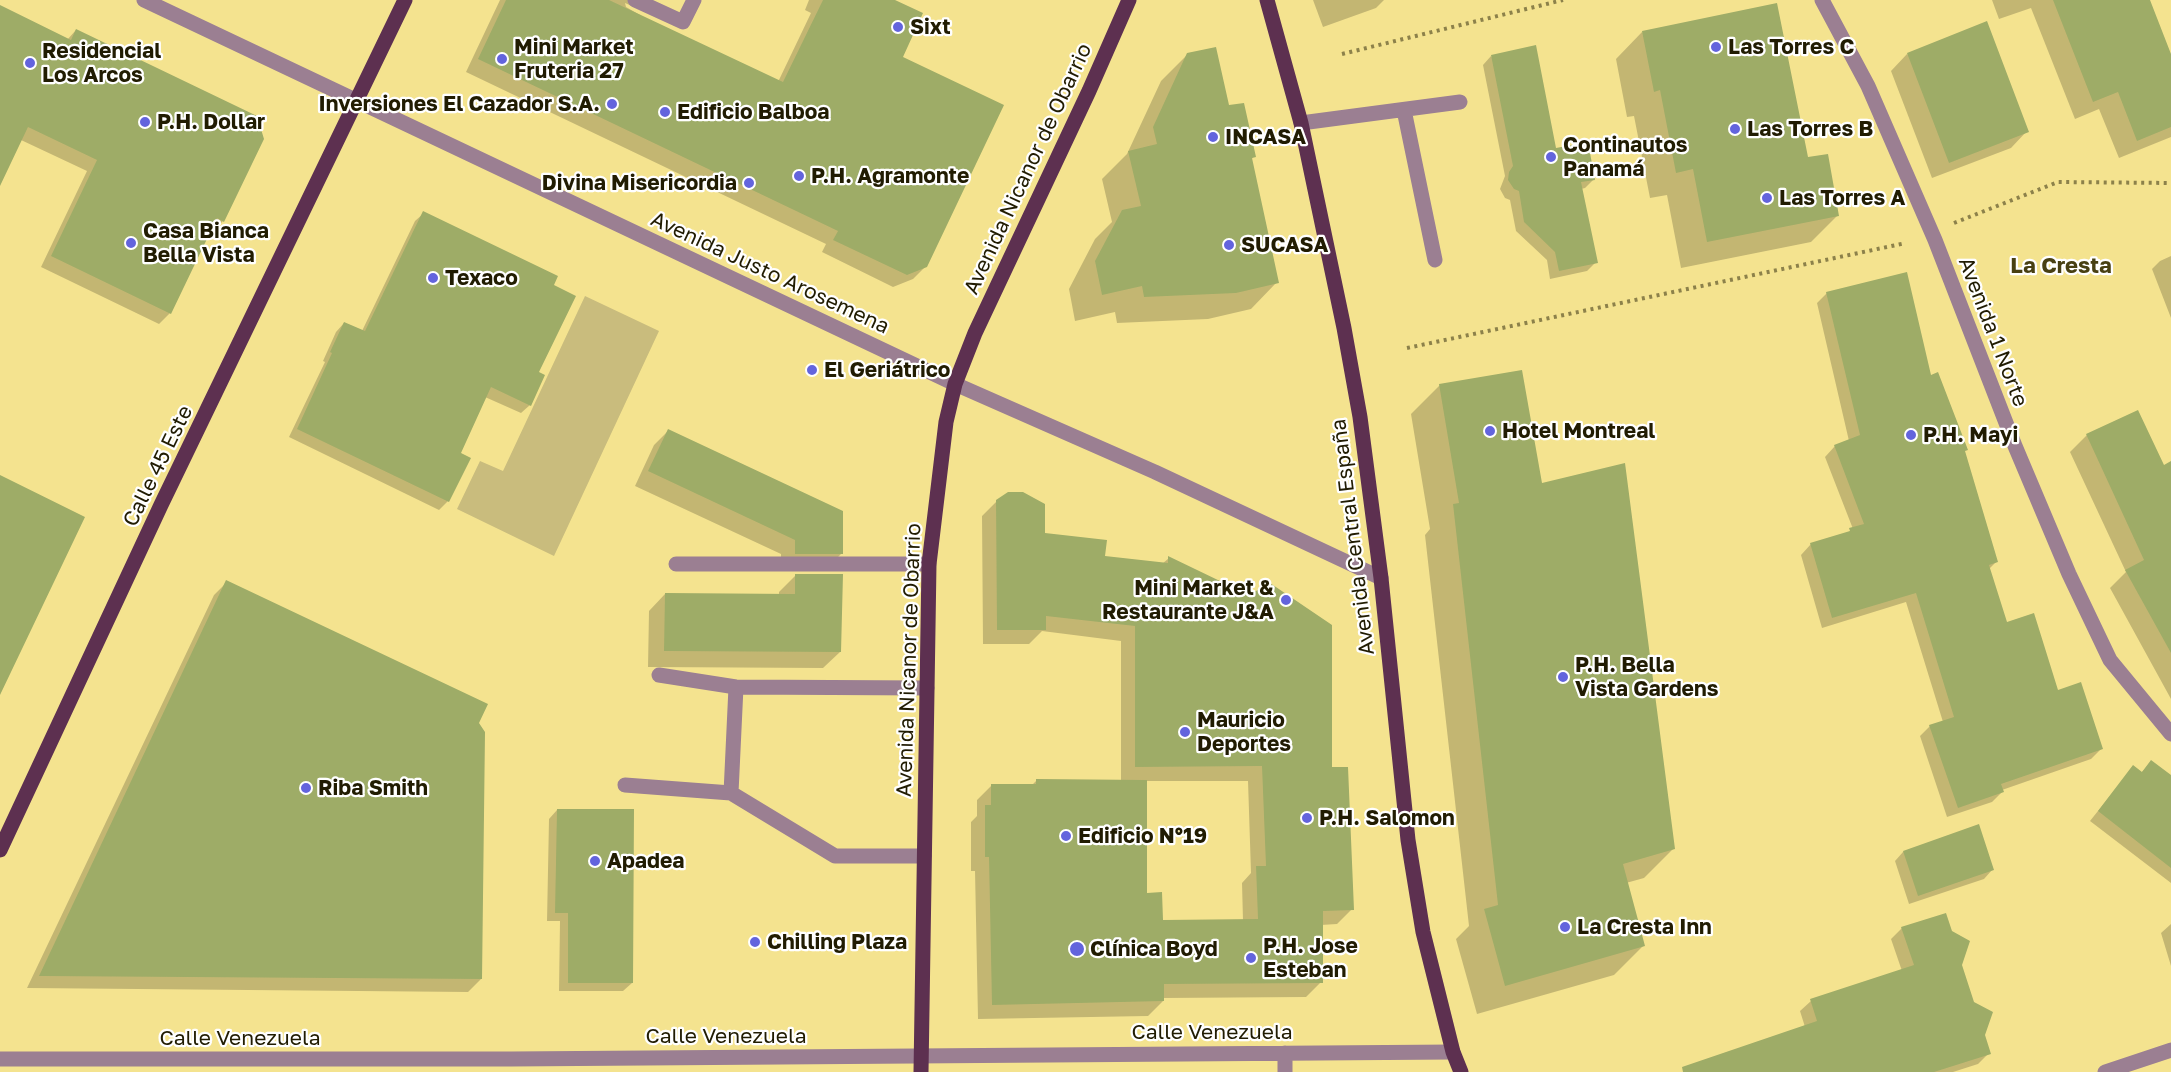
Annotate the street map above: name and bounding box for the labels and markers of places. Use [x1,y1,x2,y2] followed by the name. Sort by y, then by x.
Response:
[910,14,951,40] place label: Sixt
[891,20,905,34] marker: Sixt
[514,34,634,84] place label: Mini Market Fruteria 27
[1728,34,1854,60] place label: Las Torres C
[42,38,161,88] place label: Residencial Los Arcos
[1709,40,1723,54] marker: Las Torres C
[495,52,509,66] marker: Mini Market Fruteria 27
[23,56,37,70] marker: Residencial Los Arcos
[319,91,600,117] place label: Inversiones El Cazador S.A.
[605,97,619,111] marker: Inversiones El Cazador S.A.
[677,99,829,125] place label: Edificio Balboa
[658,105,672,119] marker: Edificio Balboa
[157,109,265,135] place label: P.H. Dollar
[138,115,152,129] marker: P.H. Dollar
[1747,116,1873,142] place label: Las Torres B
[1728,122,1742,136] marker: Las Torres B
[1225,124,1306,150] place label: INCASA
[1206,130,1220,144] marker: INCASA
[1563,132,1688,182] place label: Continautos Panamá
[1544,150,1558,164] marker: Continautos Panamá
[811,163,969,189] place label: P.H. Agramonte
[792,169,806,183] marker: P.H. Agramonte
[542,170,737,196] place label: Divina Misericordia
[742,176,756,190] marker: Divina Misericordia
[1779,185,1905,211] place label: Las Torres A
[1760,191,1774,205] marker: Las Torres A
[143,218,269,268] place label: Casa Bianca Bella Vista
[1241,232,1328,258] place label: SUCASA
[124,236,138,250] marker: Casa Bianca Bella Vista
[1222,238,1236,252] marker: SUCASA
[445,265,518,291] place label: Texaco
[426,271,440,285] marker: Texaco
[824,357,950,383] place label: El Geriátrico
[805,363,819,377] marker: El Geriátrico
[1502,418,1655,444] place label: Hotel Montreal
[1923,422,2018,448] place label: P.H. Mayi
[1483,424,1497,438] marker: Hotel Montreal
[1904,428,1918,442] marker: P.H. Mayi
[1102,575,1274,625] place label: Mini Market & Restaurante J&A
[1279,593,1293,607] marker: Mini Market & Restaurante J&A
[1575,652,1718,702] place label: P.H. Bella Vista Gardens
[1556,670,1570,684] marker: P.H. Bella Vista Gardens
[1197,707,1291,757] place label: Mauricio Deportes
[1178,725,1192,739] marker: Mauricio Deportes
[318,775,428,801] place label: Riba Smith
[299,781,313,795] marker: Riba Smith
[1319,805,1455,831] place label: P.H. Salomon
[1300,811,1314,825] marker: P.H. Salomon
[1078,823,1207,849] place label: Edificio N°19
[1059,829,1073,843] marker: Edificio N°19
[607,848,684,874] place label: Apadea
[588,854,602,868] marker: Apadea
[1577,914,1712,940] place label: La Cresta Inn
[1558,920,1572,934] marker: La Cresta Inn
[767,929,907,955] place label: Chilling Plaza
[1263,933,1358,983] place label: P.H. Jose Esteban
[748,935,762,949] marker: Chilling Plaza
[1090,936,1218,962] place label: Clínica Boyd
[1068,940,1086,958] marker: Clínica Boyd
[1244,951,1258,965] marker: P.H. Jose Esteban

